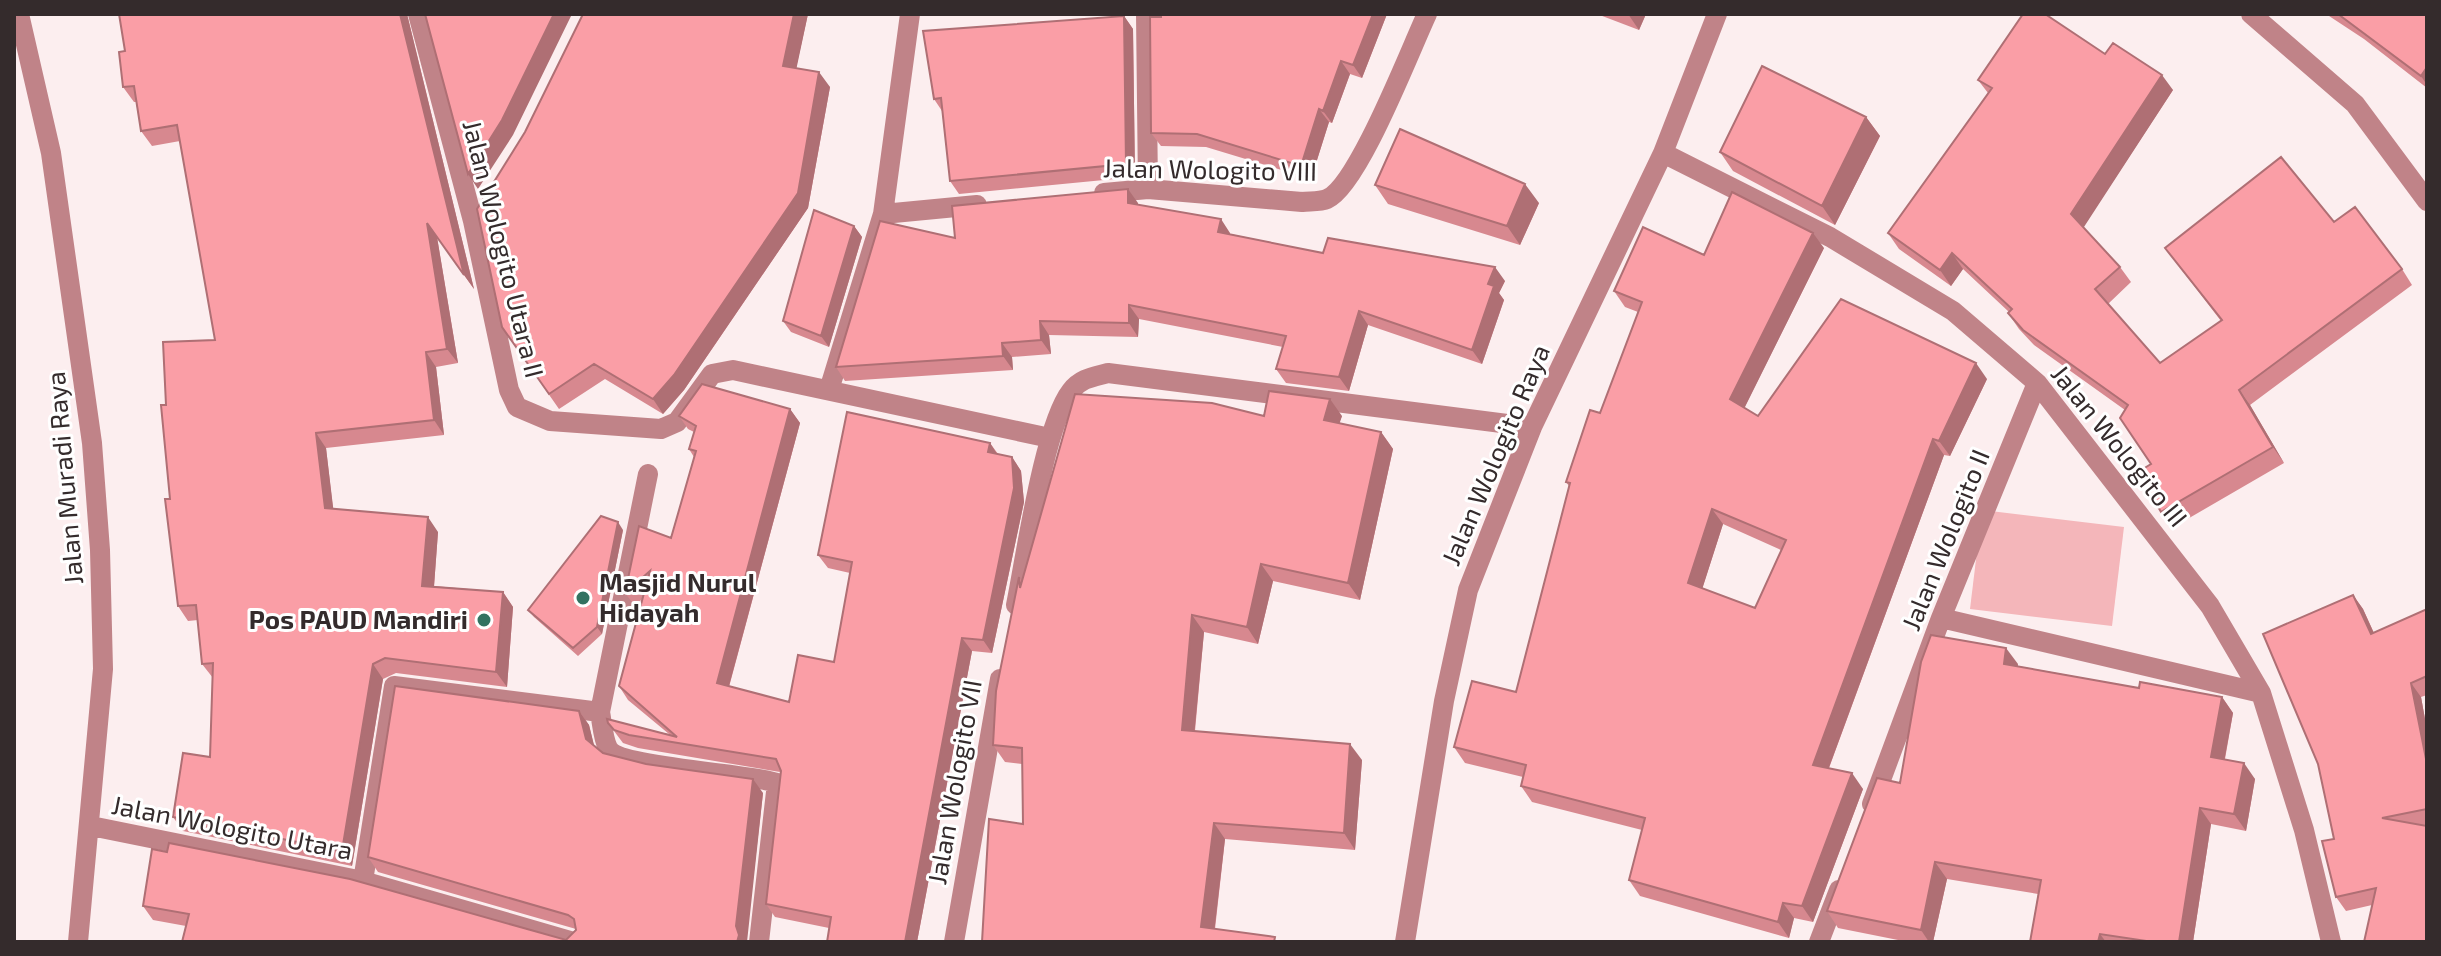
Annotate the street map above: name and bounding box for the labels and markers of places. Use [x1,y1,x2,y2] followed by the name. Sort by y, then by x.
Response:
[599,566,757,628] place label: Masjid Nurul Hidayah
[574,589,592,607] marker: Masjid Nurul Hidayah
[249,603,468,634] place label: Pos PAUD Mandiri
[475,611,493,629] marker: Pos PAUD Mandiri

